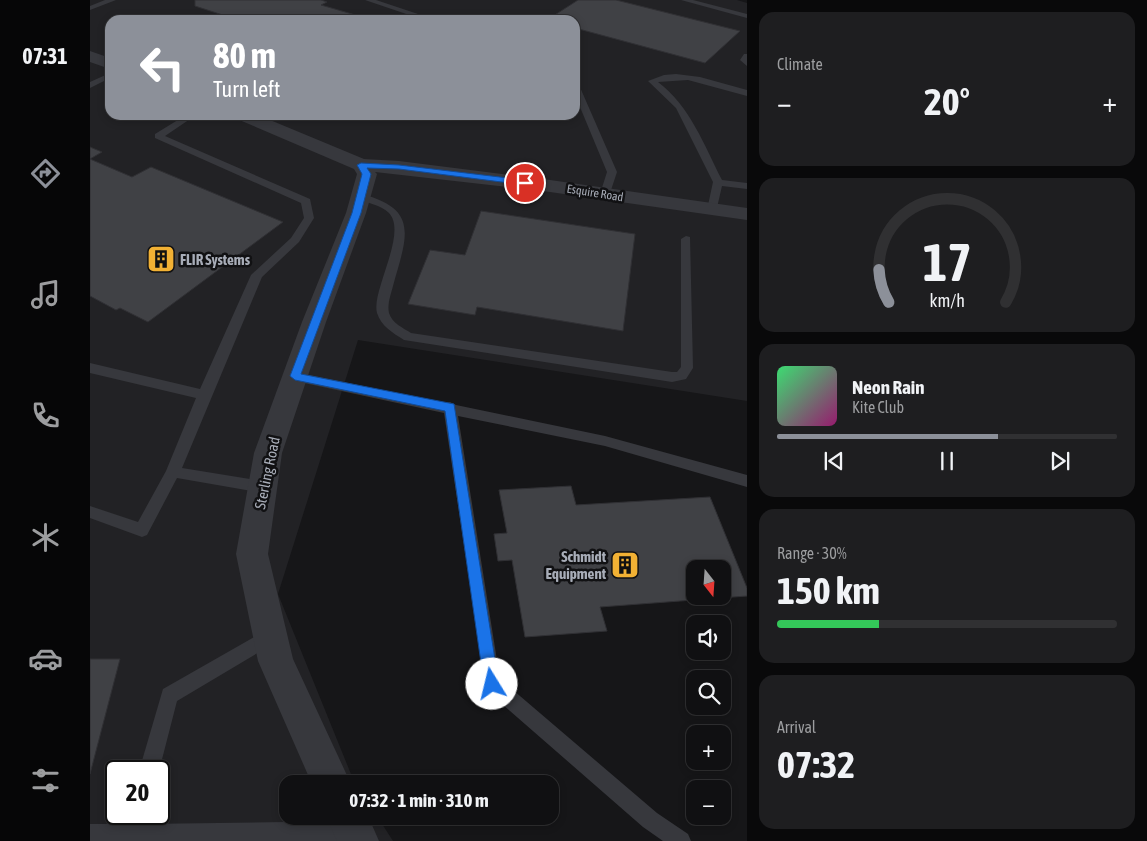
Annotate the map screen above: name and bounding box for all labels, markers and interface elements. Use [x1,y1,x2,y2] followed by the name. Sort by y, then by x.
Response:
[130,35,195,100] icon: left
[213,35,276,75] text: 80 m
[22,43,68,69] text: 07:31
[777,55,823,73] text: Climate
[213,76,280,102] text: Turn left
[924,80,970,123] text: 20°
[777,86,792,118] text: −
[1102,86,1117,118] text: +
[28,156,63,191] icon: directions
[504,162,546,204] pin
[511,169,539,197] icon: arrive
[566,182,624,204] street label: Esquire Road
[923,232,971,292] text: 17
[146,244,176,274] building icon: FLIR Systems
[180,251,251,268] place label: FLIR Systems
[28,277,63,312] icon: music
[929,290,965,311] text: km/h
[852,376,924,398] text: Neon Rain
[28,398,63,433] icon: phone
[852,398,904,416] text: Kite Club
[251,435,283,511] street label: Sterling Road
[820,447,848,475] icon: previous
[933,447,961,475] icon: pause
[1046,447,1074,475] icon: next
[28,520,63,555] icon: climate
[777,544,847,562] text: Range · 30%
[545,548,607,582] place label: Schmidt Equipment
[610,550,640,580] building icon: Schmidt Equipment
[686,560,731,605] north arrow
[686,560,731,825] map controls
[777,569,880,612] text: 150 km
[686,615,731,660] button: sound
[28,641,63,676] icon: car
[465,657,517,709] position arrow
[686,670,731,715] button: search
[777,718,816,736] text: Arrival
[686,725,731,770] button: +
[777,743,855,786] text: 07:32
[105,760,170,825] speed limit sign: 20
[28,763,63,798] icon: filters
[686,780,731,825] button: −
[349,789,489,811] text: 07:32 · 1 min · 310 m

